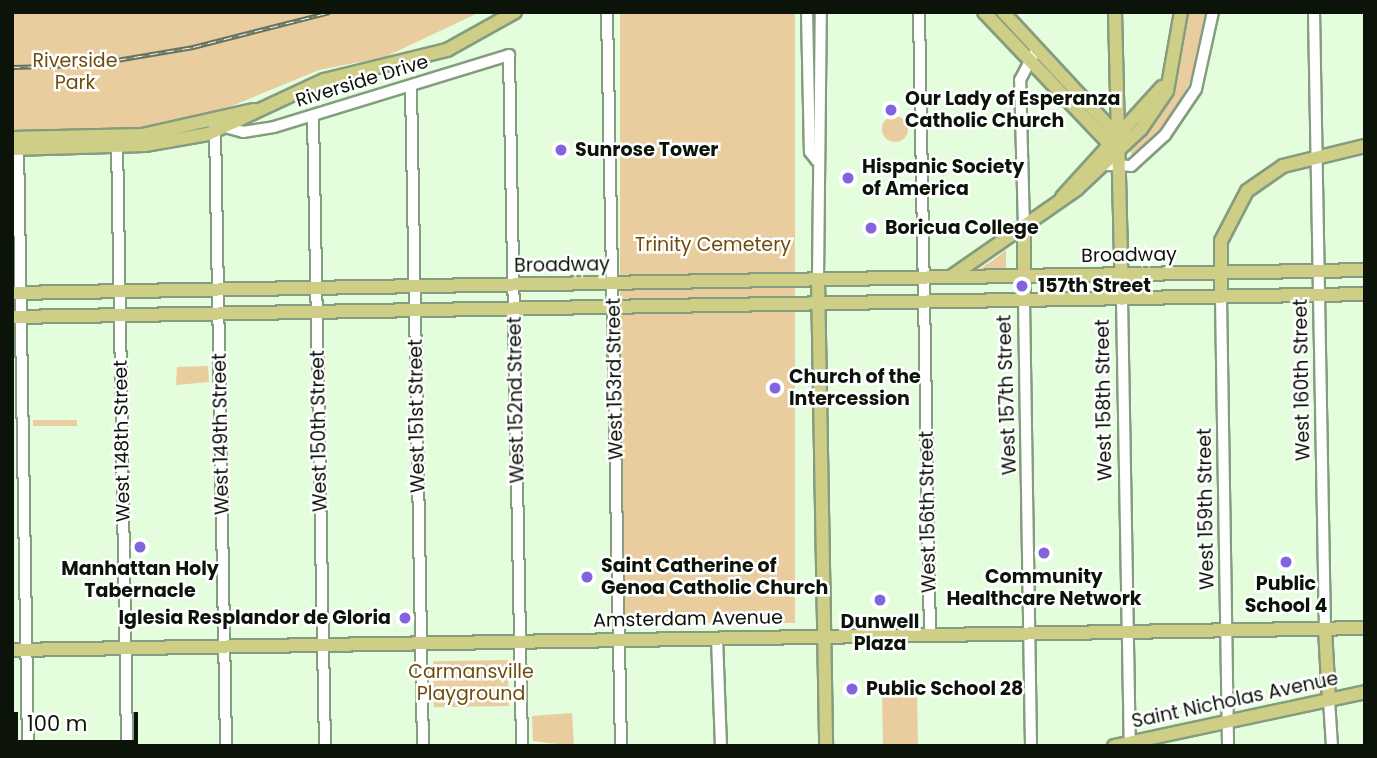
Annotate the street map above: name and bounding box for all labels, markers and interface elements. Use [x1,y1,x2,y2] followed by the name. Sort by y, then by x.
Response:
[33,50,117,94] park label: Riverside Park
[293,50,431,112] street label: Riverside Drive
[905,88,1120,132] place label: Our Lady of Esperanza Catholic Church
[883,102,899,118] marker: Our Lady of Esperanza Catholic Church
[575,139,718,161] place label: Sunrose Tower
[553,142,569,158] marker: Sunrose Tower
[862,156,1024,200] place label: Hispanic Society of America
[840,170,856,186] marker: Hispanic Society of America
[885,217,1039,239] place label: Boricua College
[863,220,879,236] marker: Boricua College
[635,234,791,256] park label: Trinity Cemetery
[1081,243,1177,267] street label: Broadway
[514,253,610,277] street label: Broadway
[1038,275,1151,297] place label: 157th Street
[1012,276,1032,296] marker: 157th Street
[602,298,628,460] street label: West 153rd Street
[1289,299,1315,461] street label: West 160th Street
[993,314,1021,476] street label: West 157th Street
[503,316,529,484] street label: West 152nd Street
[1091,319,1117,481] street label: West 158th Street
[404,339,430,493] street label: West 151st Street
[306,350,332,512] street label: West 150th Street
[208,353,234,515] street label: West 149th Street
[109,360,135,522] street label: West 148th Street
[789,366,921,410] place label: Church of the Intercession
[767,380,783,396] marker: Church of the Intercession
[1193,428,1219,590] street label: West 159th Street
[915,431,941,593] street label: West 156th Street
[132,539,148,555] marker: Manhattan Holy Tabernacle
[1034,543,1054,563] marker: Community Healthcare Network
[1278,554,1294,570] marker: Public School 4
[601,555,828,599] place label: Saint Catherine of Genoa Catholic Church
[61,558,219,602] place label: Manhattan Holy Tabernacle
[946,566,1142,610] place label: Community Healthcare Network
[579,569,595,585] marker: Saint Catherine of Genoa Catholic Church
[1245,573,1327,617] place label: Public School 4
[872,592,888,608] marker: Dunwell Plaza
[593,606,783,632] street label: Amsterdam Avenue
[119,607,391,629] place label: Iglesia Resplandor de Gloria
[397,610,413,626] marker: Iglesia Resplandor de Gloria
[841,611,919,655] place label: Dunwell Plaza
[408,661,534,705] park label: Carmansville Playground
[1130,667,1340,733] street label: Saint Nicholas Avenue
[866,678,1023,700] place label: Public School 28
[844,681,860,697] marker: Public School 28
[18,698,142,742] scale bar
[27,709,87,738] text: 100 m

